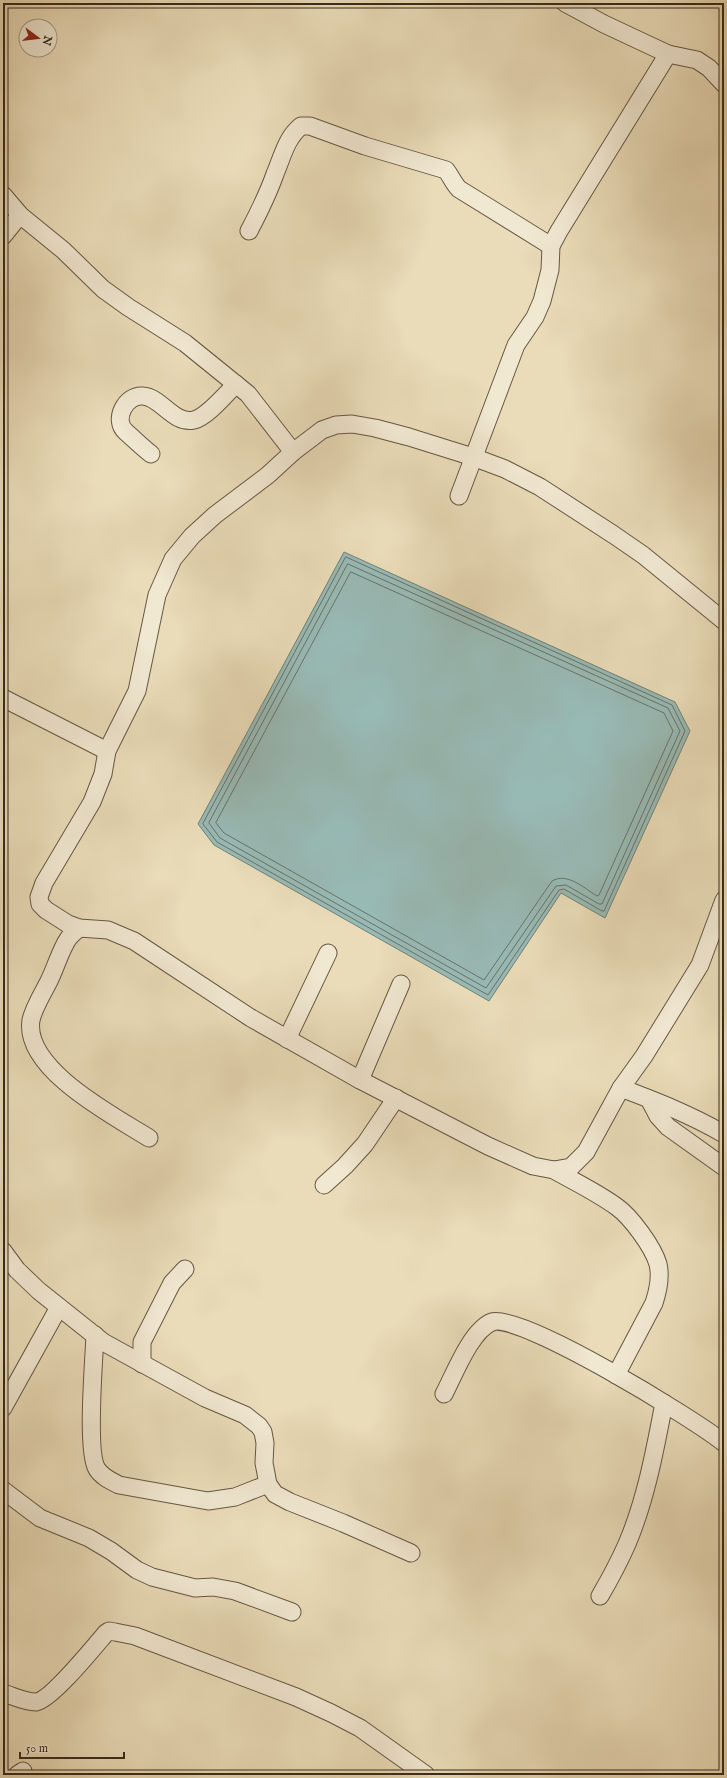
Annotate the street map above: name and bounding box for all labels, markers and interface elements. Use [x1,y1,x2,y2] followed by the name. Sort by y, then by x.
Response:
[18,18,58,58] north arrow
[39,33,55,47] text: N
[20,1734,124,1760] scale bar
[26,1741,48,1756] text: 50 m

